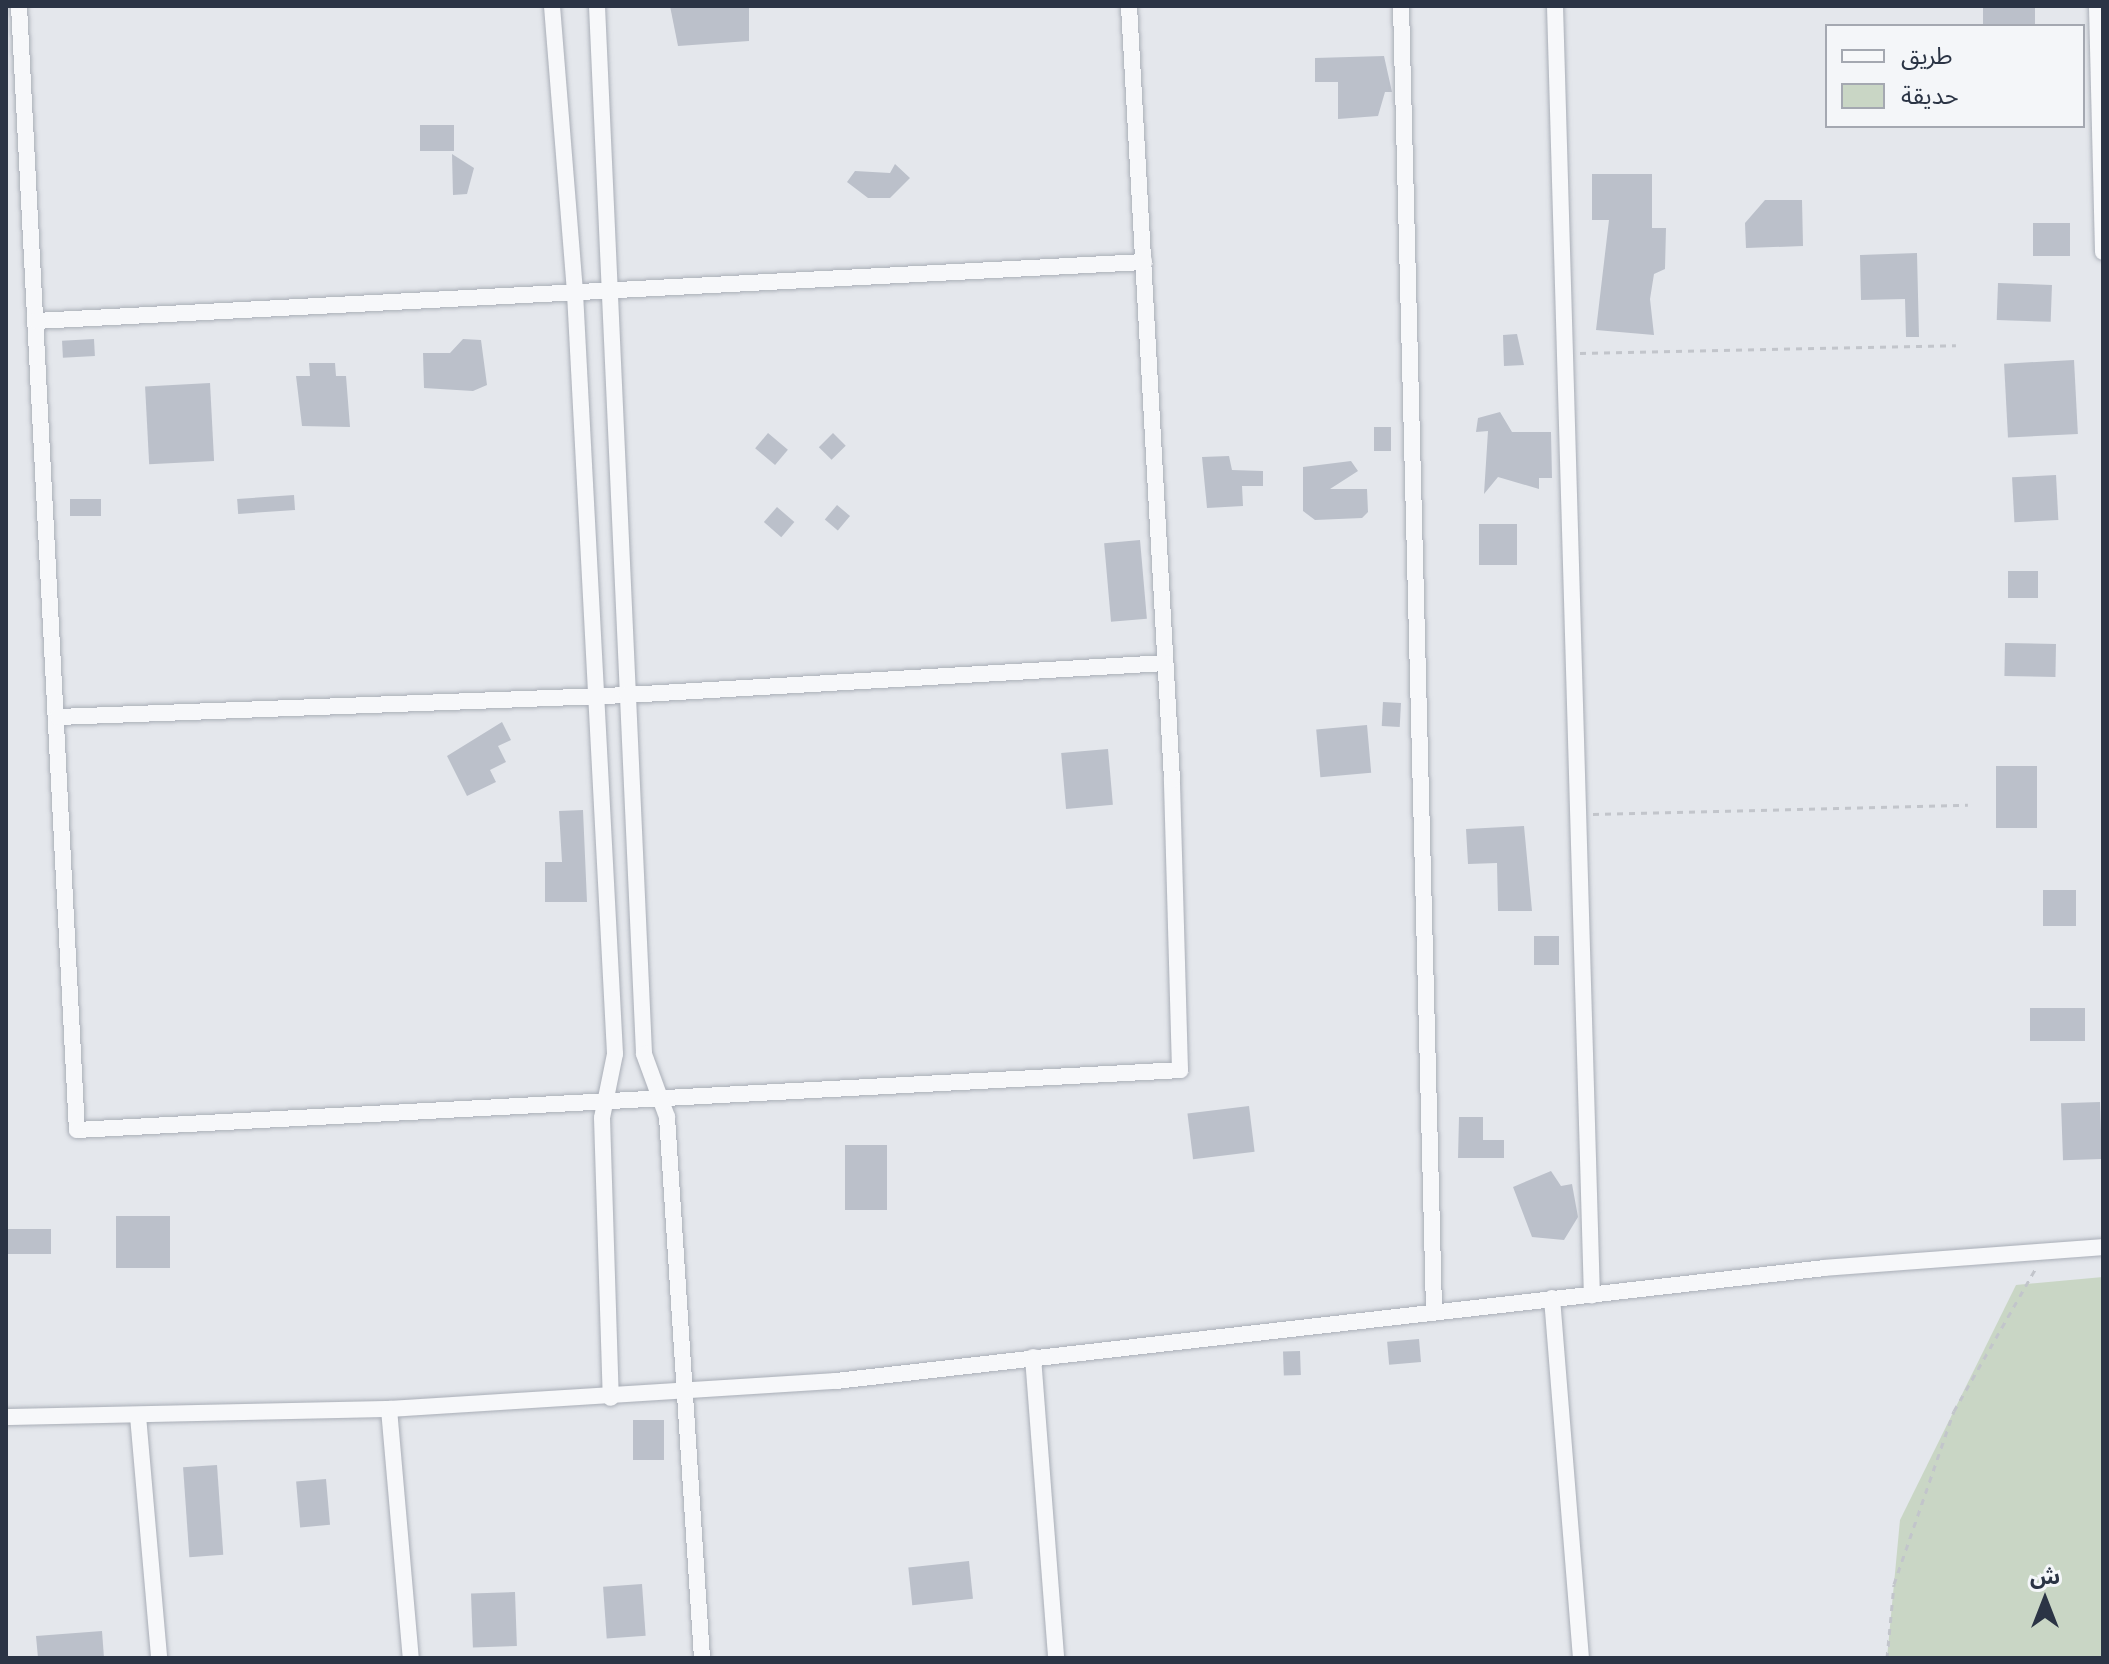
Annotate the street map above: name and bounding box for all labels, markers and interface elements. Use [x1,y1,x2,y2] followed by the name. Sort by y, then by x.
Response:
[1825,24,2085,128] legend
[1901,40,1953,69] text: طريق
[1901,80,1959,109] text: حديقة
[2005,1560,2085,1640] north arrow
[2030,1562,2060,1589] text: ش

